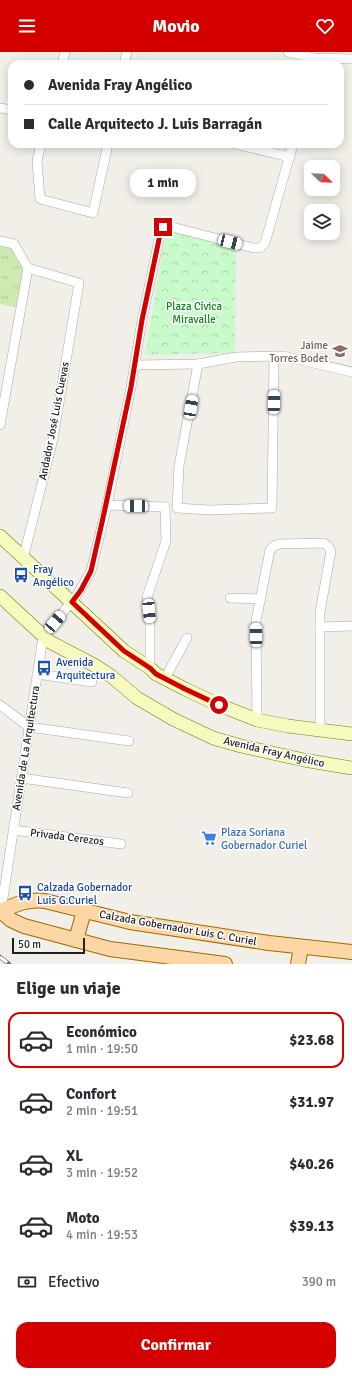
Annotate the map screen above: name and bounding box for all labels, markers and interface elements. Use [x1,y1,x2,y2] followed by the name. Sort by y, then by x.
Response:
[16,15,38,37] icon: menu
[152,15,200,37] text: Movio
[314,15,336,37] icon: heart
[48,76,192,94] text: Avenida Fray Angélico
[48,115,262,133] text: Calle Arquitecto J. Luis Barragán
[304,160,340,196] north arrow
[304,160,340,240] map controls
[130,169,196,197] callout: 1 min
[147,175,179,191] text: 1 min
[304,204,340,240] button: layers
[154,218,172,236] route end
[217,233,243,251] car
[166,300,222,326] park label: Plaza Cívica Miravalle
[270,339,328,365] place label: Jaime Torres Bodet
[331,342,349,360] school or university icon: Jaime Torres Bodet
[36,360,72,481] street label: Andador José Luis Cuevas
[268,390,280,414] car
[183,394,199,420] car
[124,500,148,512] car
[33,563,74,589] place label: Fray Angélico
[12,566,30,584] bus stop icon: Fray Angélico
[142,599,156,623] car
[43,609,67,635] car
[250,623,262,647] car
[56,656,116,682] place label: Avenida Arquitectura
[35,659,53,677] bus stop icon: Avenida Arquitectura
[10,684,42,811] street label: Avenida de La Arquitectura
[210,696,228,714] route start
[222,734,326,770] street label: Avenida Fray Angélico
[29,826,105,848] street label: Privada Cerezos
[221,826,307,852] place label: Plaza Soriana Gobernador Curiel
[200,829,218,847] supermarket icon: Plaza Soriana Gobernador Curiel
[37,881,132,907] place label: Calzada Gobernador Luis G.Curiel
[16,884,34,902] bus stop icon: Calzada Gobernador Luis G.Curiel
[98,908,258,948] street label: Calzada Gobernador Luis C. Curiel
[12,936,85,955] scale bar
[18,938,41,951] text: 50 m
[16,977,121,999] text: Elige un viaje
[18,1022,54,1058] icon: car
[66,1023,137,1041] text: Económico
[289,1031,334,1049] text: $23.68
[66,1041,138,1057] text: 1 min · 19:50
[18,1084,54,1120] icon: car
[66,1085,116,1103] text: Confort
[289,1093,334,1111] text: $31.97
[66,1103,138,1119] text: 2 min · 19:51
[18,1146,54,1182] icon: car
[66,1147,83,1165] text: XL
[289,1155,334,1173] text: $40.26
[66,1165,138,1181] text: 3 min · 19:52
[18,1208,54,1244] icon: car
[66,1209,100,1227] text: Moto
[289,1217,334,1235] text: $39.13
[66,1227,138,1243] text: 4 min · 19:53
[16,1271,38,1293] icon: cash
[48,1273,100,1291] text: Efectivo
[302,1274,336,1290] text: 390 m
[16,1322,336,1368] button: Confirmar

